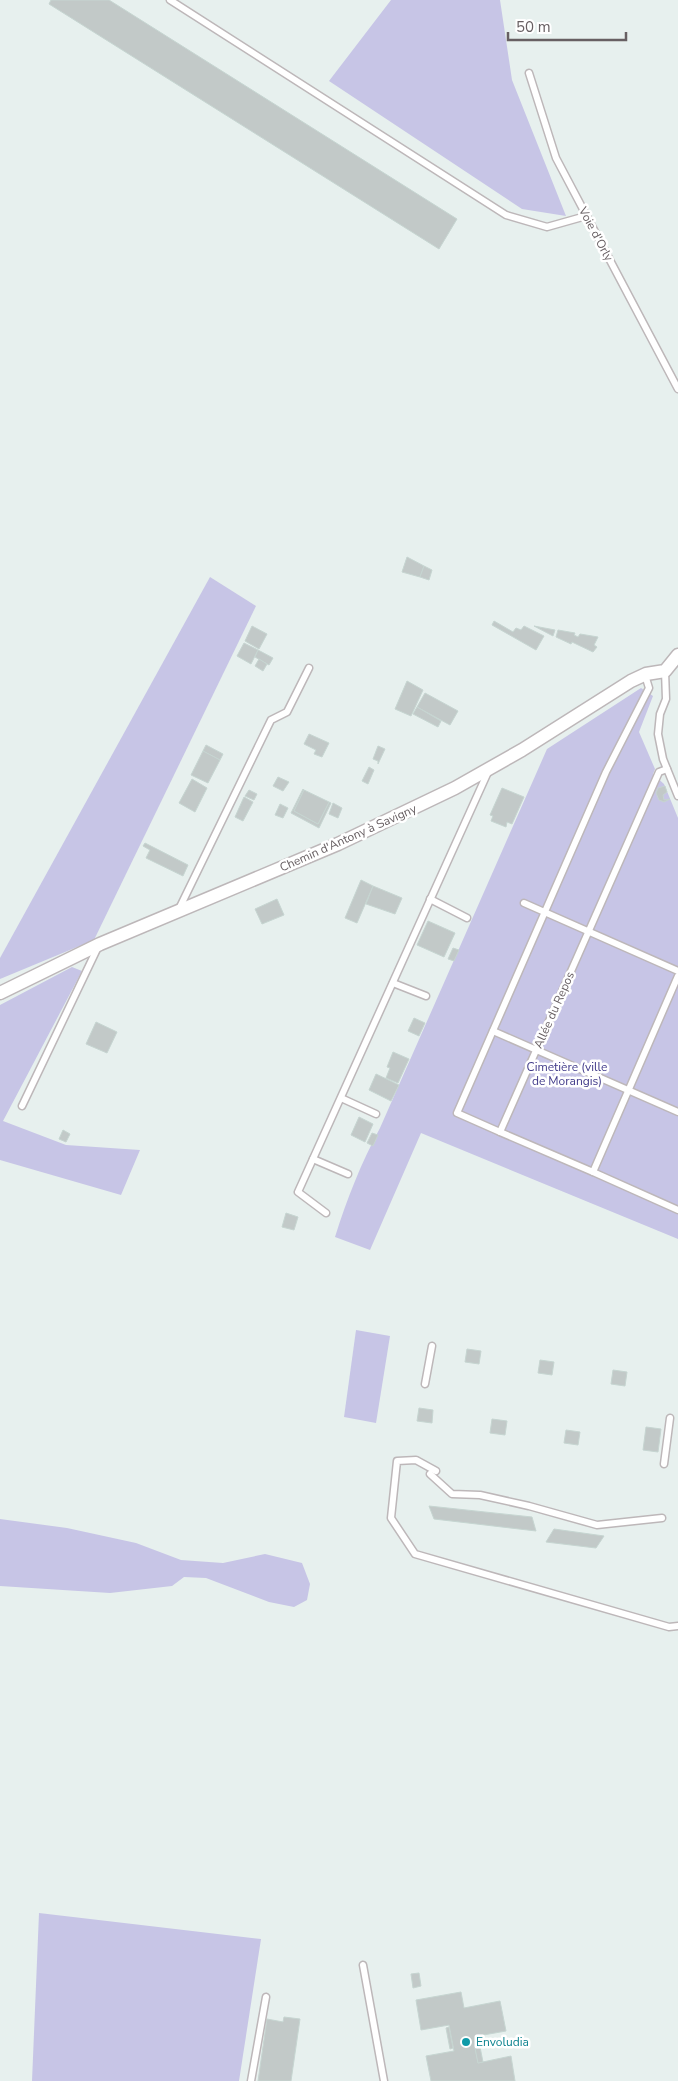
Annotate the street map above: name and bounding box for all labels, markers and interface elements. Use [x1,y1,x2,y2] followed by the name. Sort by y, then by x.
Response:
[508,10,626,42] scale bar
[516,17,551,37] text: 50 m
[575,203,617,265] street label: Voie d'Orly
[277,800,420,875] street label: Chemin d'Antony à Savigny
[530,969,578,1051] street label: Allée du Repos
[527,1059,607,1089] park label: Cimetière (ville de Morangis)
[476,2034,529,2050] place label: Envoludia
[460,2036,472,2048] marker: Envoludia

